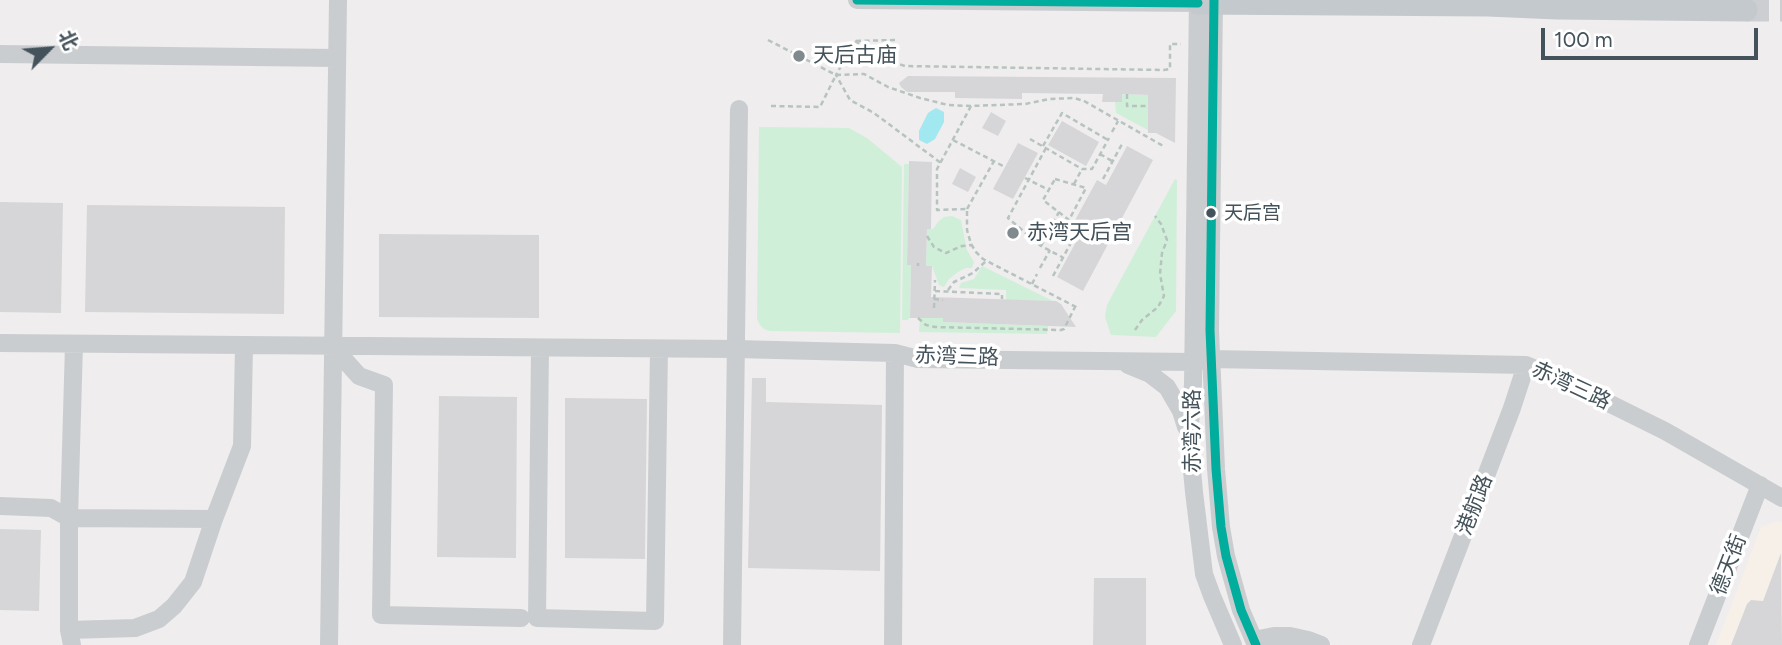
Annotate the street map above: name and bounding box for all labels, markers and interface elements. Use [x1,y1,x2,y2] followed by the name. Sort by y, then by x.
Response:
[14,14,84,84] north arrow
[1544,14,1761,58] scale bar
[54,26,83,53] text: 北
[1554,27,1613,52] text: 100 m
[813,43,897,69] place label: 天后古庙
[791,48,807,64] marker: 天后古庙
[1224,202,1281,224] place label: 天后宫
[1204,206,1218,220] marker: 天后宫
[1027,220,1132,246] place label: 赤湾天后宫
[1005,225,1021,241] marker: 赤湾天后宫
[915,343,999,371] street label: 赤湾三路
[1528,357,1614,415] street label: 赤湾三路
[1180,389,1206,473] street label: 赤湾六路
[1452,471,1498,539] street label: 港航路
[1706,531,1752,599] street label: 德天街

